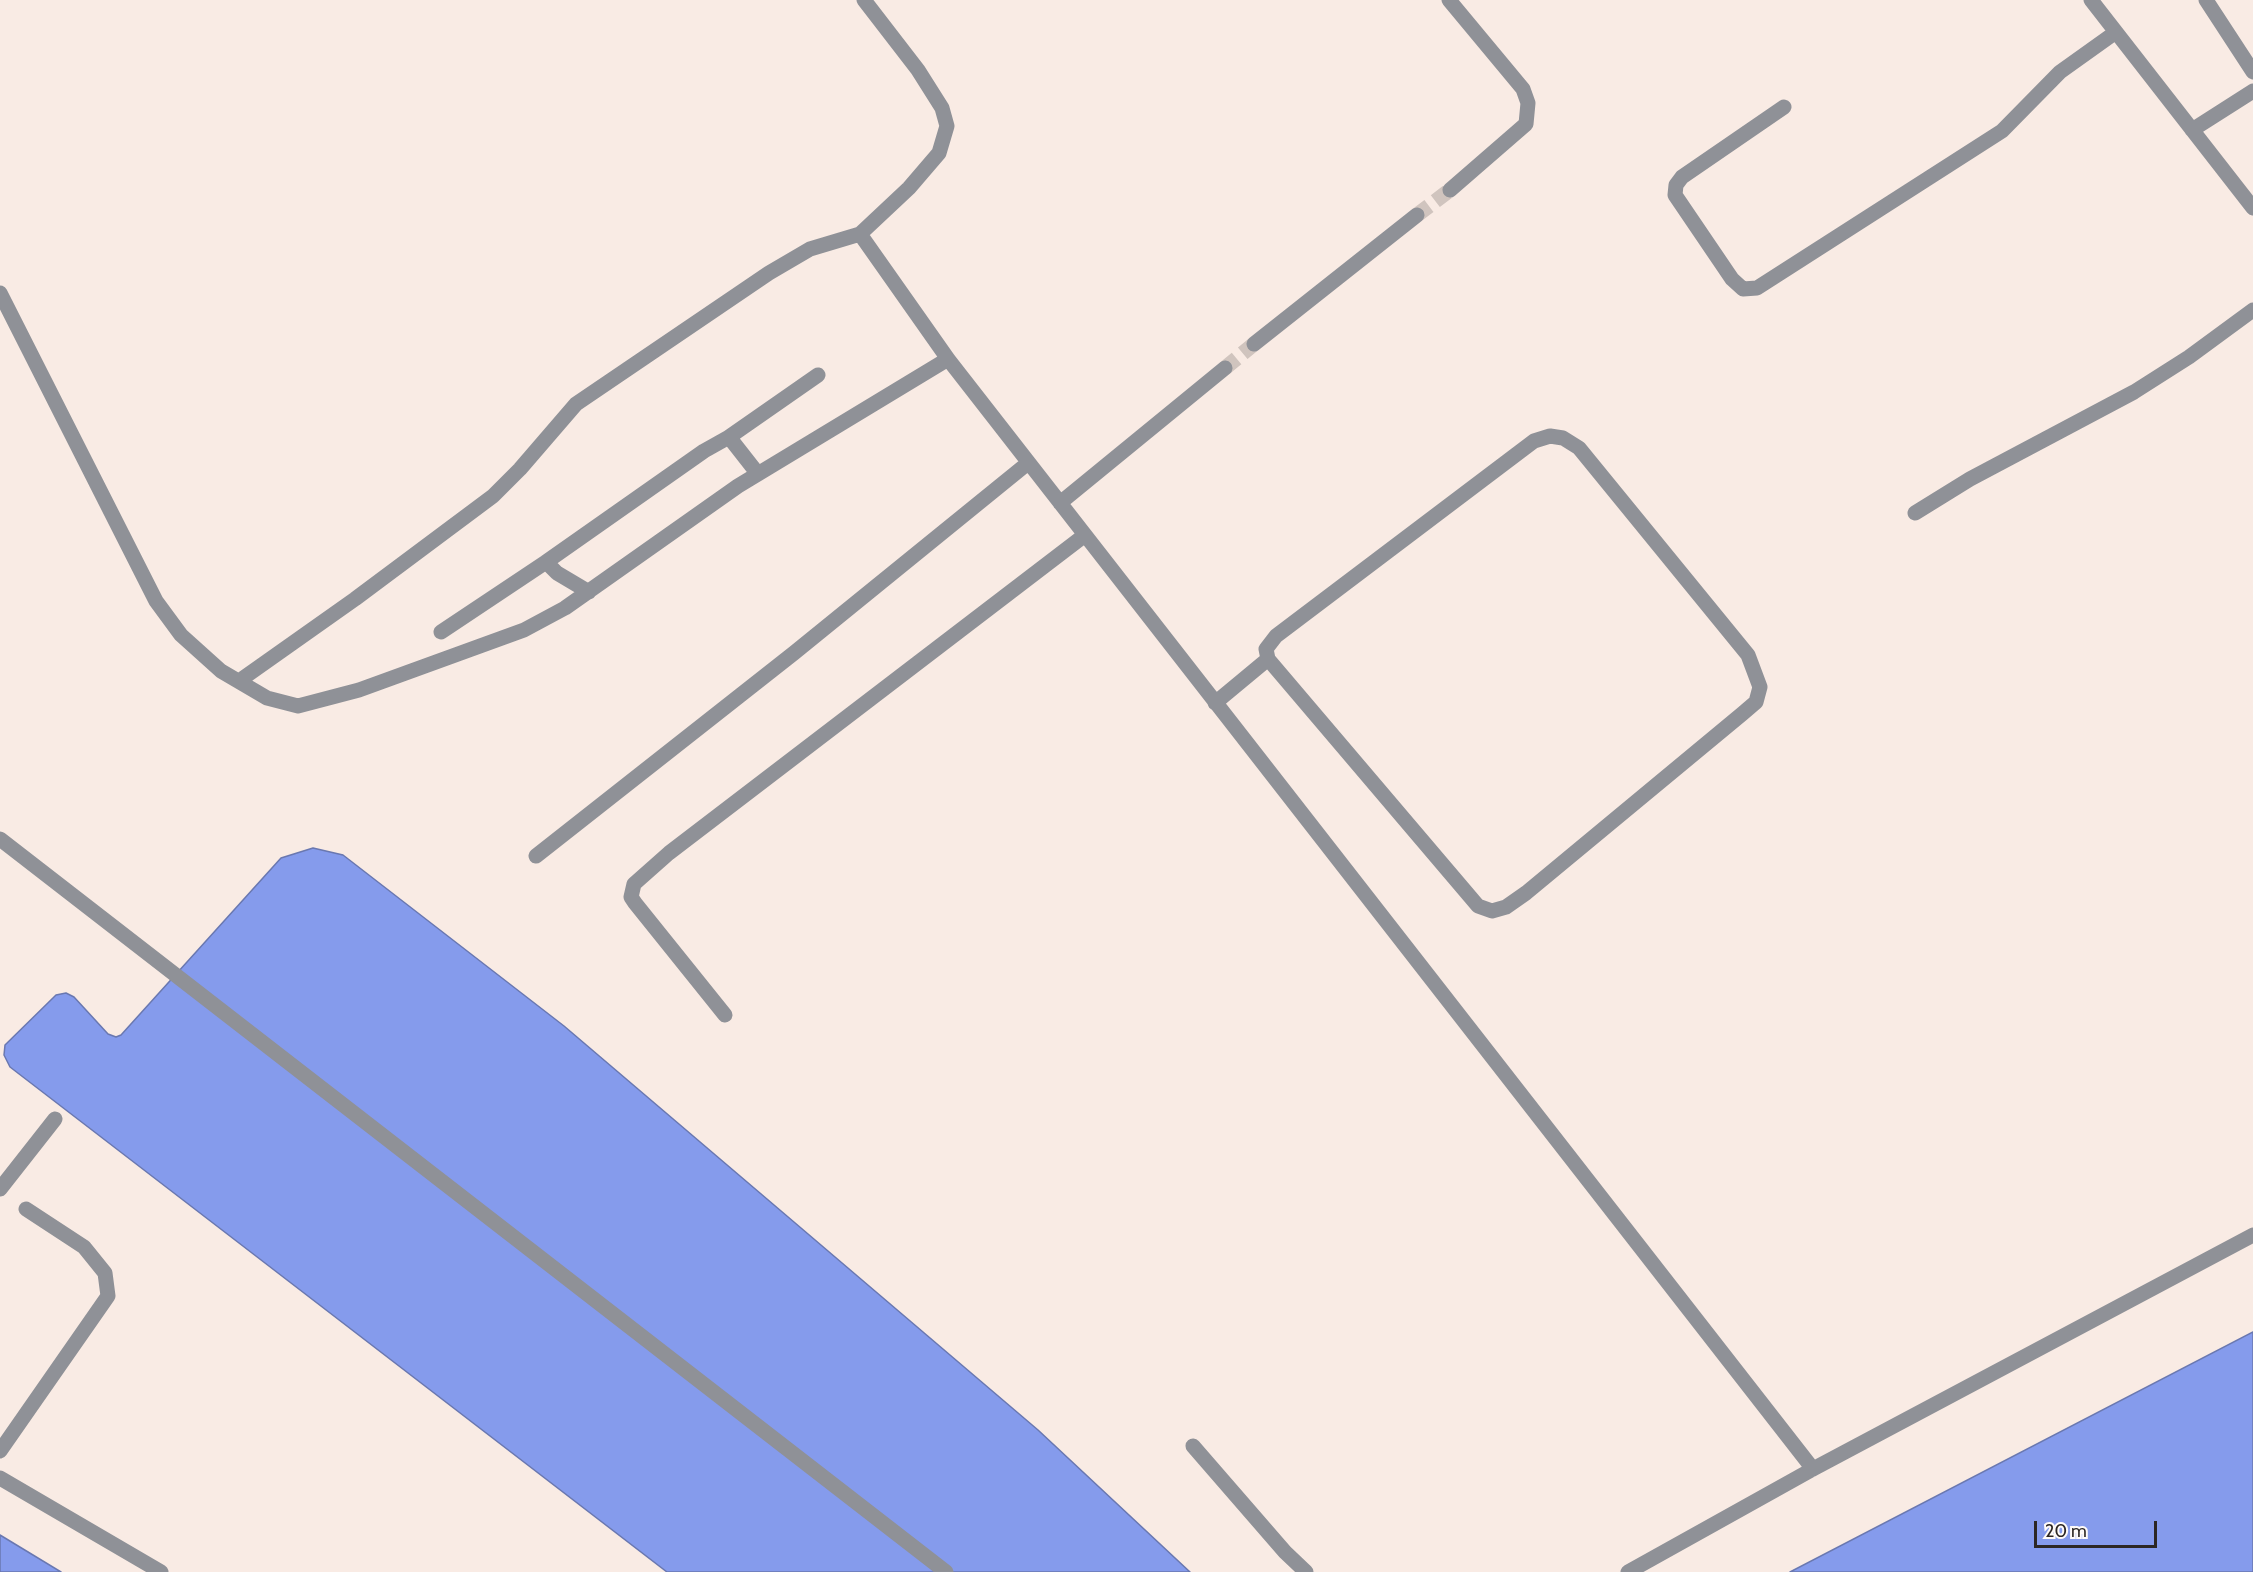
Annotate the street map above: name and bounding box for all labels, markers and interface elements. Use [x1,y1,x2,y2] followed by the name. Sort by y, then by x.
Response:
[2037,1509,2160,1547] scale bar
[2045,1520,2087,1542] text: 20 m

